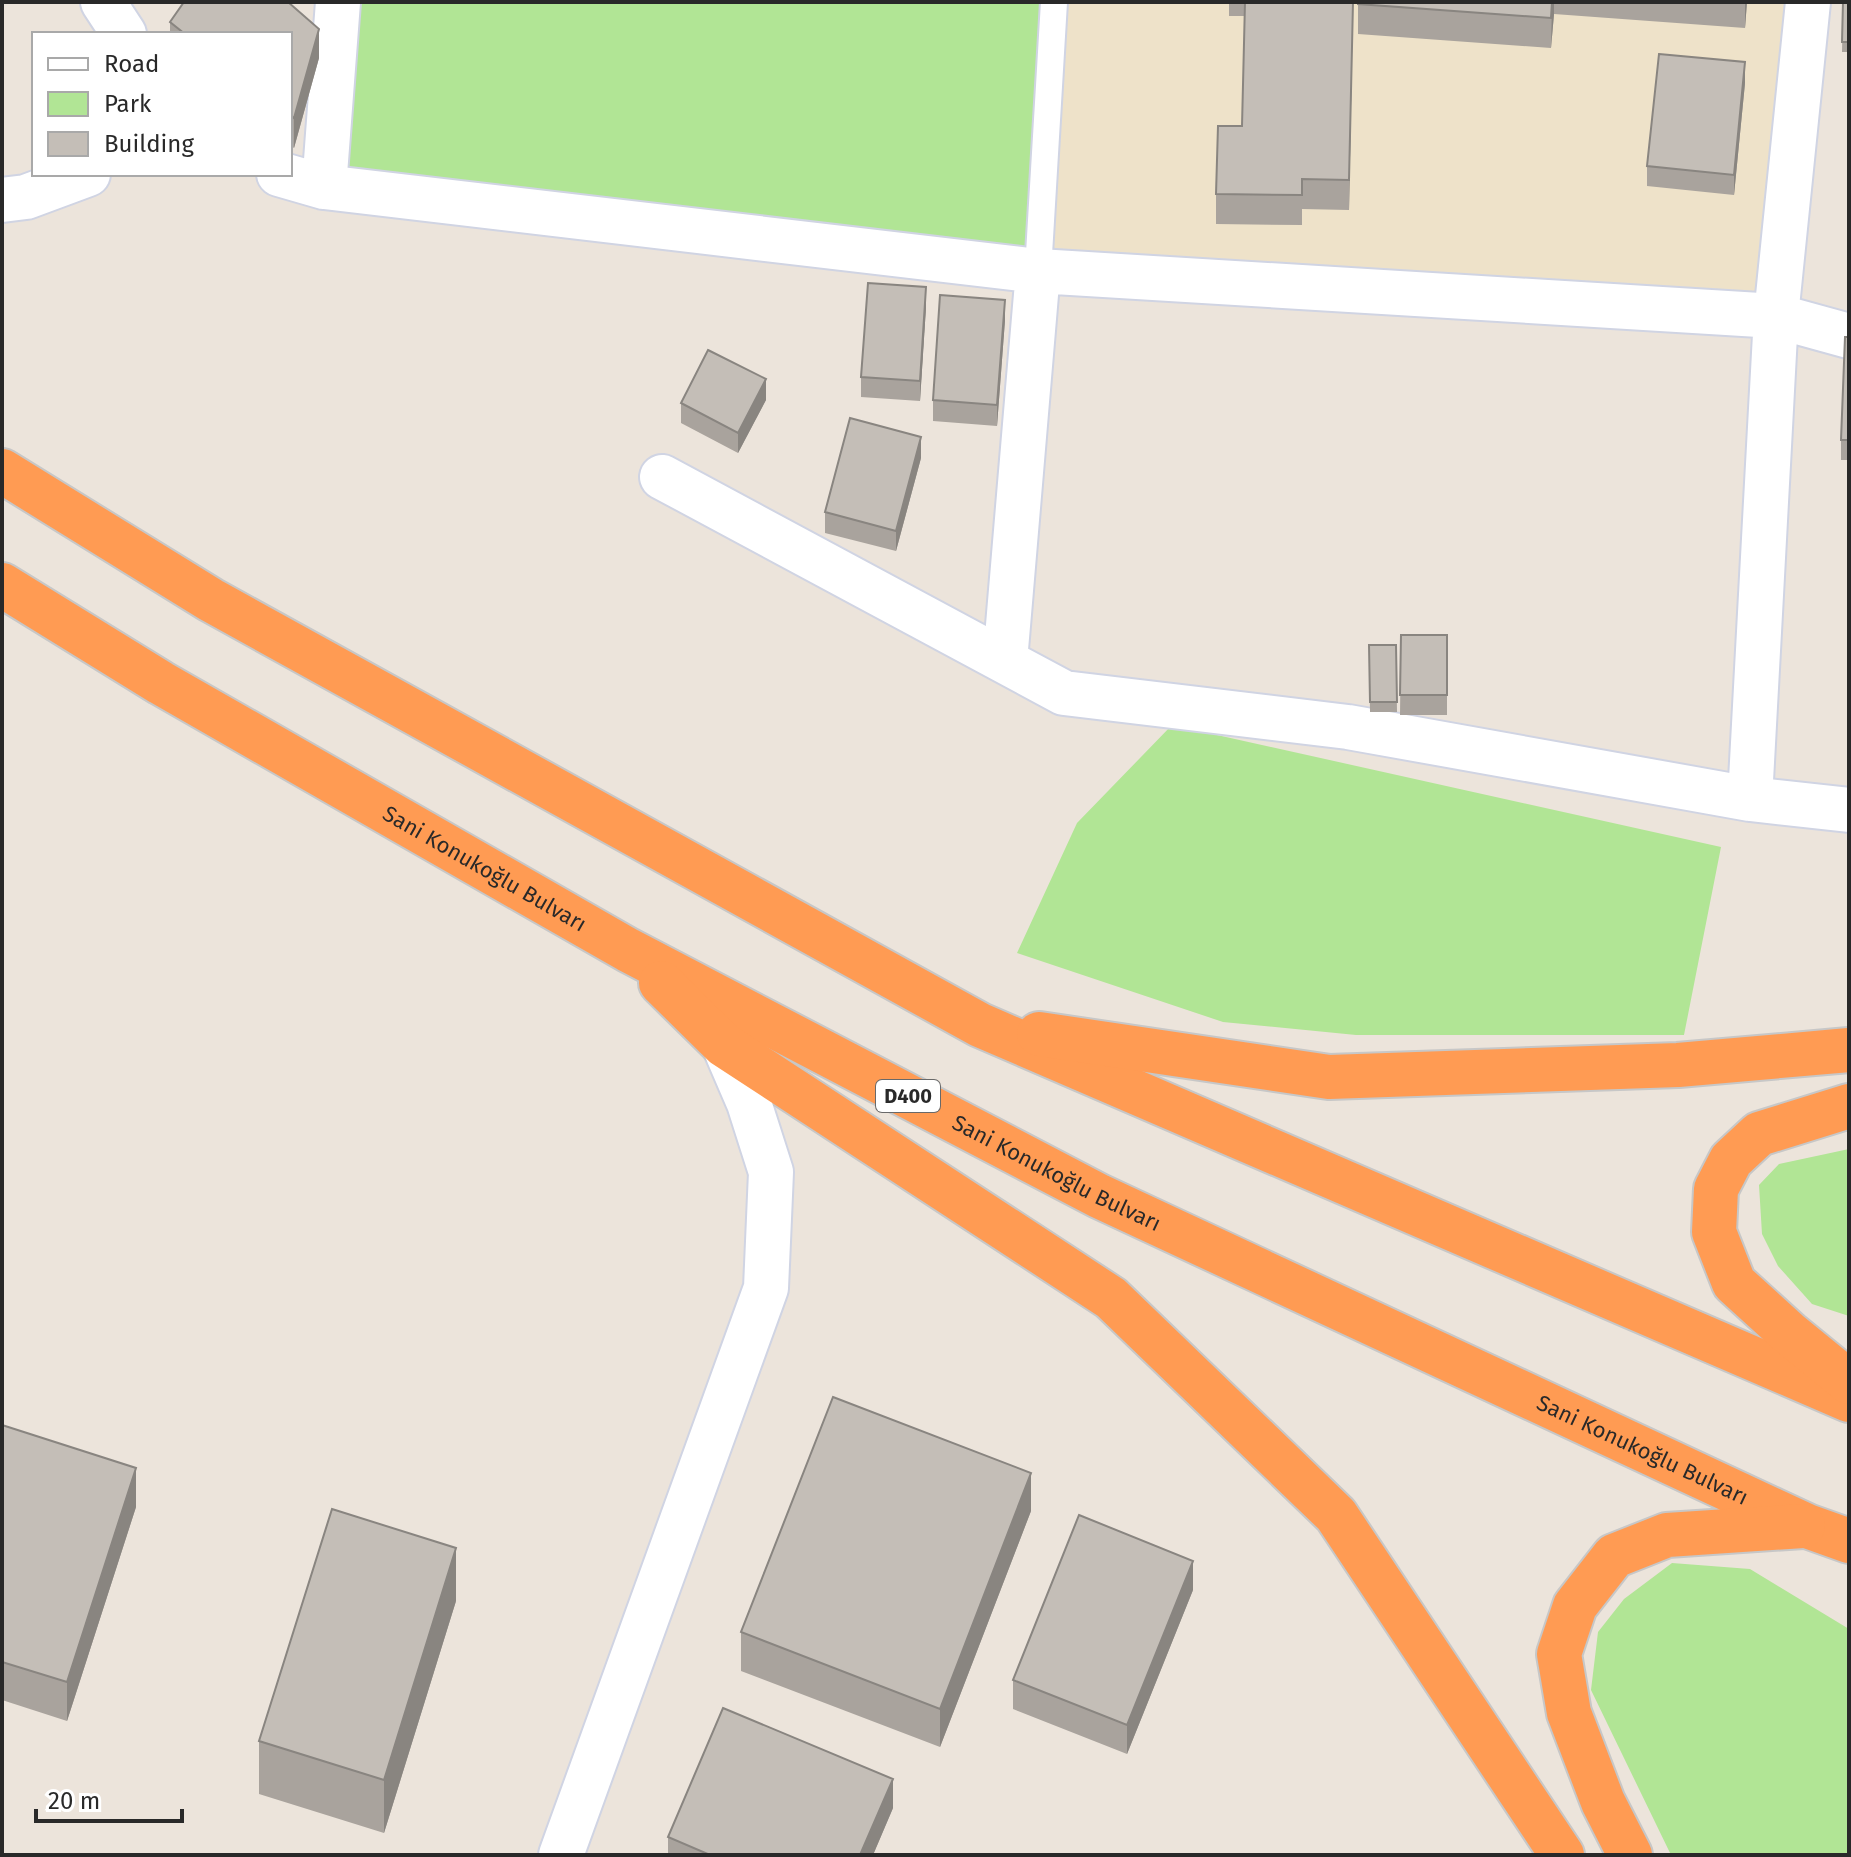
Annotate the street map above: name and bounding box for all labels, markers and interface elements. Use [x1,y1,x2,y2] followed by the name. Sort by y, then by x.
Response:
[32,32,292,176] legend
[104,50,159,78] text: Road
[104,90,152,118] text: Park
[104,130,194,158] text: Building
[378,799,592,937] street label: Sani Konukoğlu Bulvarı
[876,1080,940,1112] road number: D400
[948,1108,1165,1237] street label: Sani Konukoğlu Bulvarı
[1533,1389,1753,1510] street label: Sani Konukoğlu Bulvarı
[36,1773,182,1823] scale bar
[48,1787,100,1815] text: 20 m

